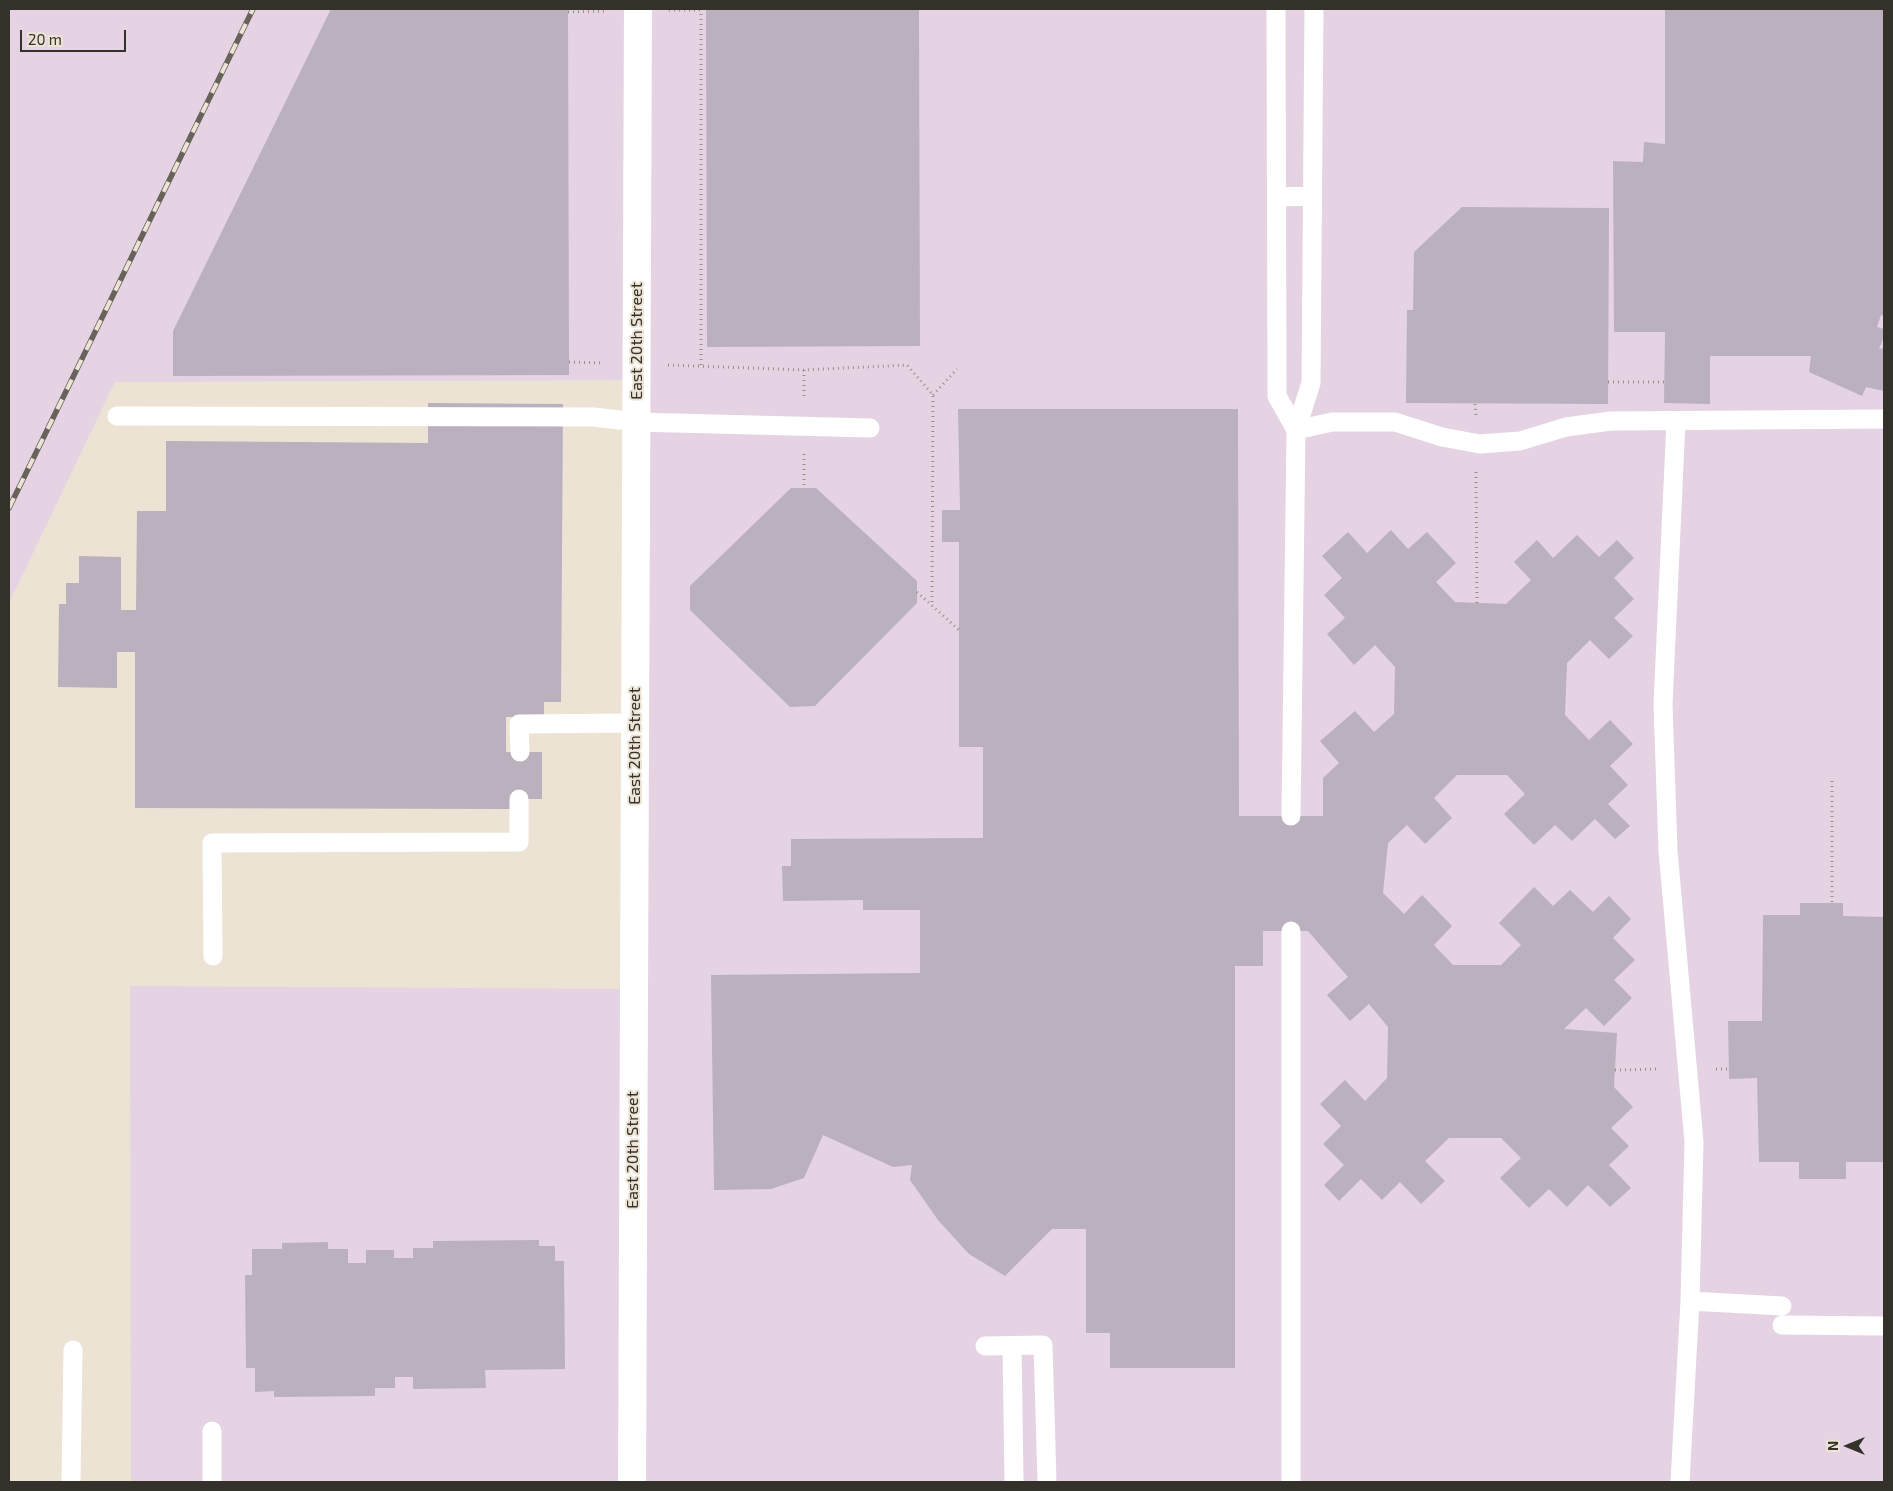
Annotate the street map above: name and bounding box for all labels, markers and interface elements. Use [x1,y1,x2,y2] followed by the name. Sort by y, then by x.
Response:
[22,20,129,52] scale bar
[28,30,62,48] text: 20 m
[627,282,647,400] street label: East 20th Street
[625,687,645,805] street label: East 20th Street
[623,1091,643,1209] street label: East 20th Street
[1823,1421,1873,1471] north arrow
[1824,1441,1841,1451] text: N

